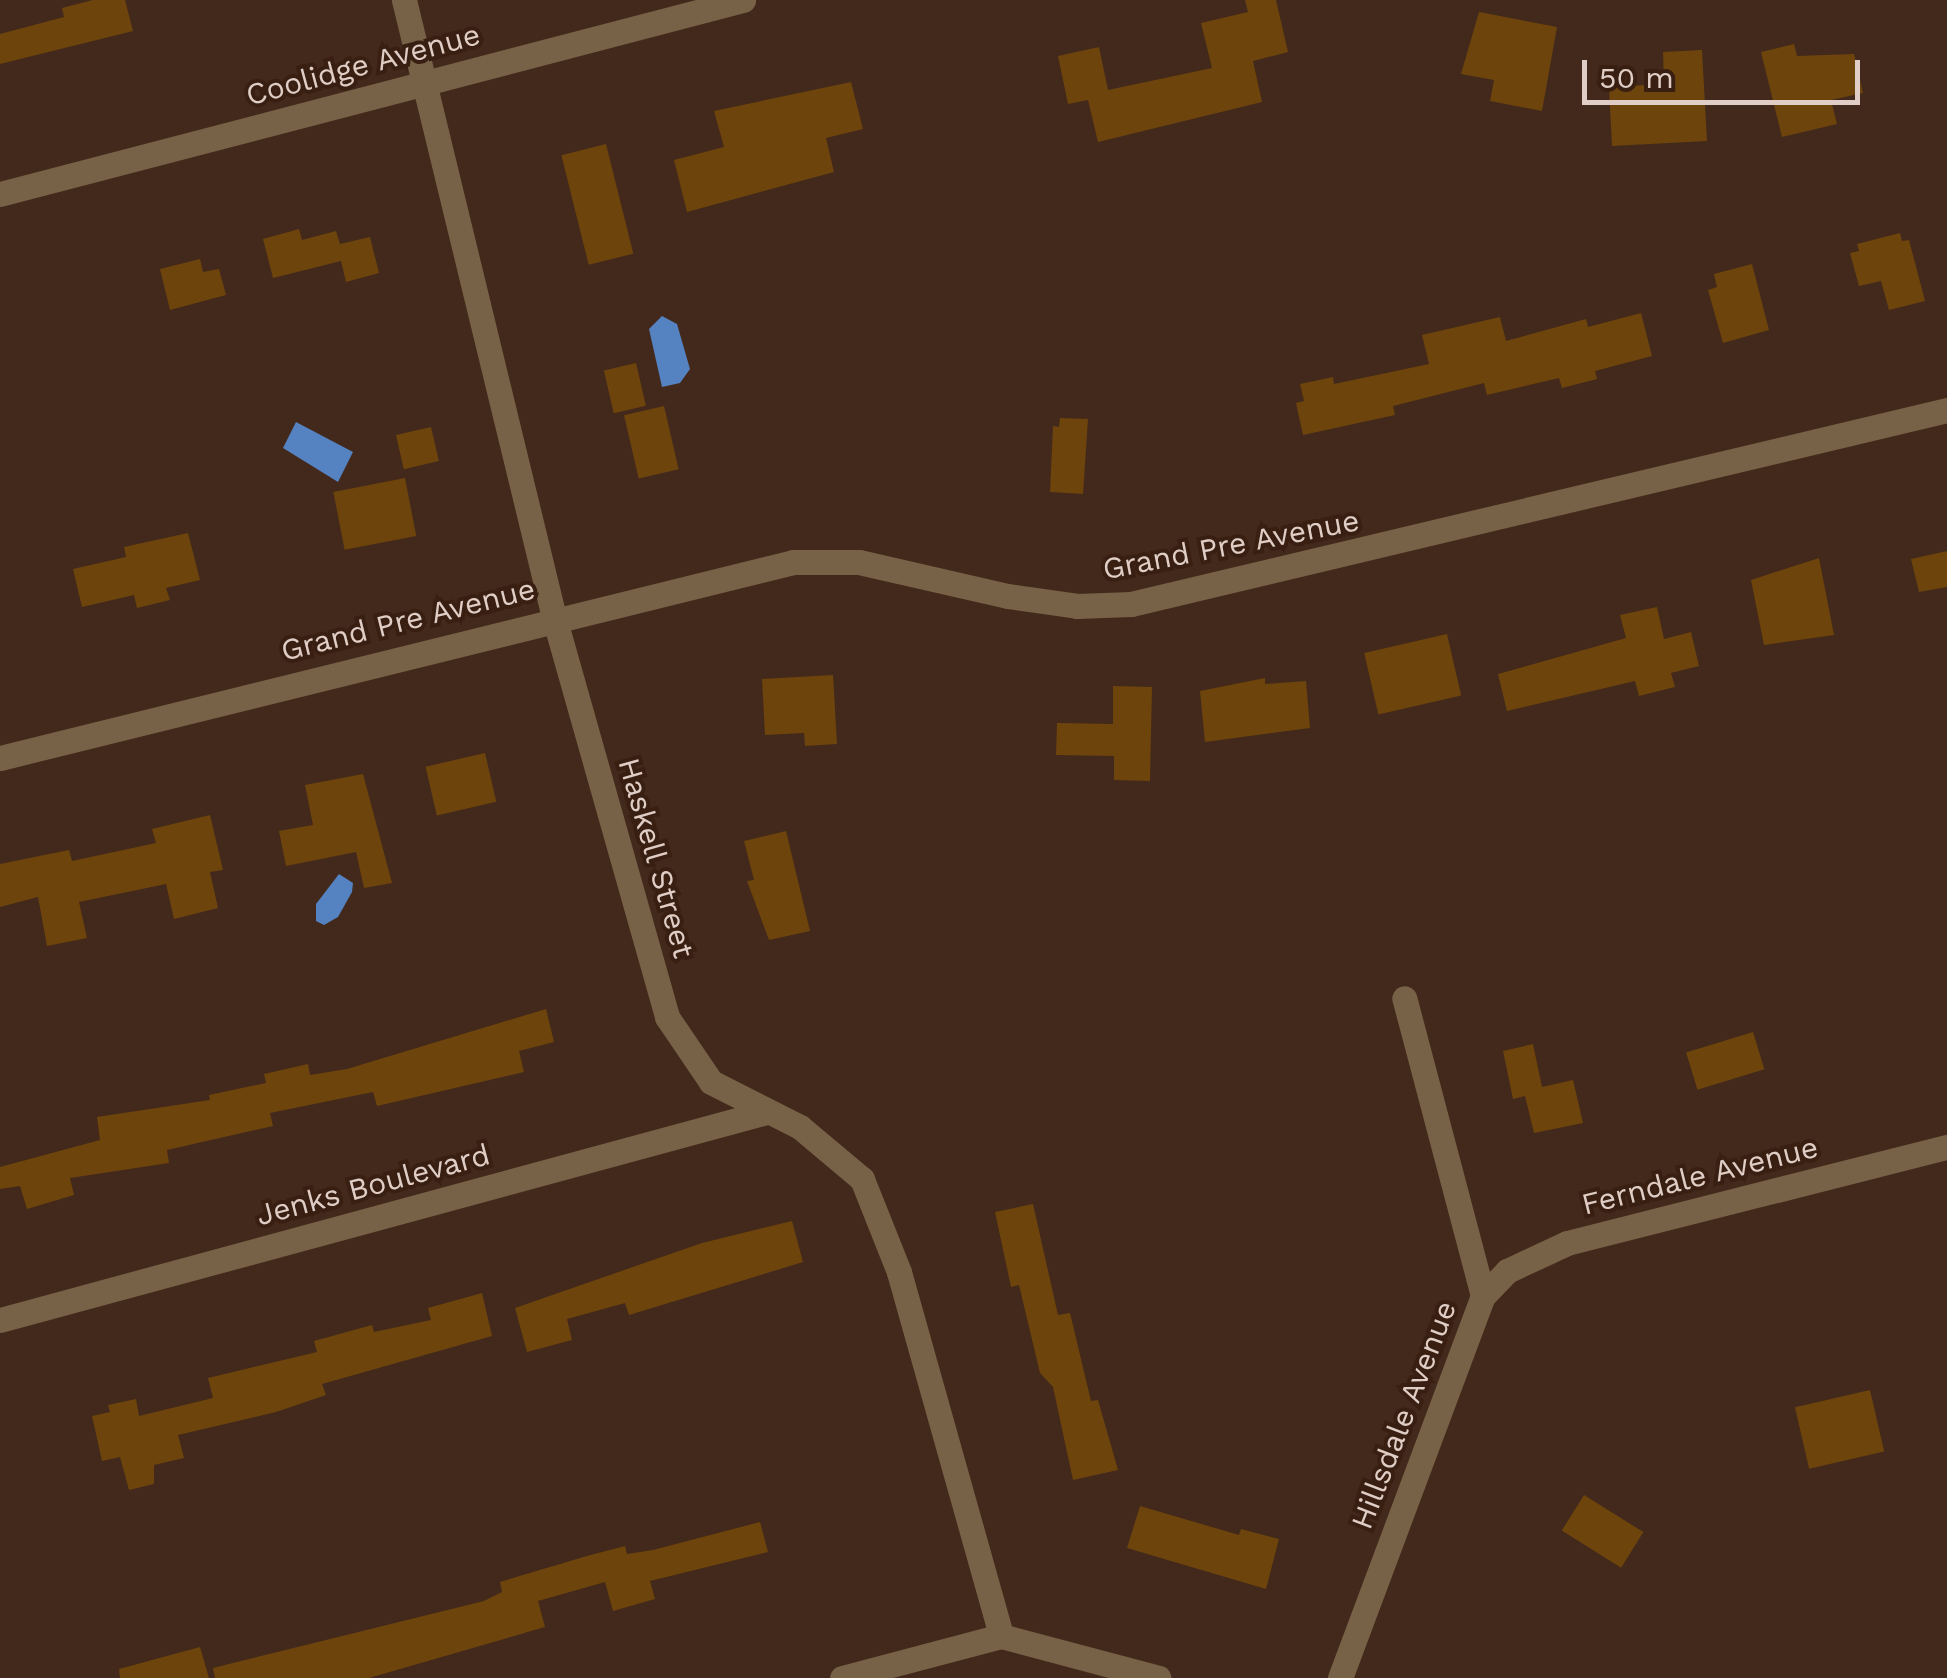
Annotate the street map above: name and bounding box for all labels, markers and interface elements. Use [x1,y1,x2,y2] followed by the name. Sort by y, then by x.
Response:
[241,16,485,114] street label: Coolidge Avenue
[1587,40,1864,102] scale bar
[1599,60,1674,95] text: 50 m
[1099,502,1363,588] street label: Grand Pre Avenue
[277,571,539,669] street label: Grand Pre Avenue
[610,753,702,963] street label: Haskell Street
[1578,1129,1822,1223] street label: Ferndale Avenue
[252,1137,494,1233] street label: Jenks Boulevard
[1344,1295,1464,1535] street label: Hillsdale Avenue

